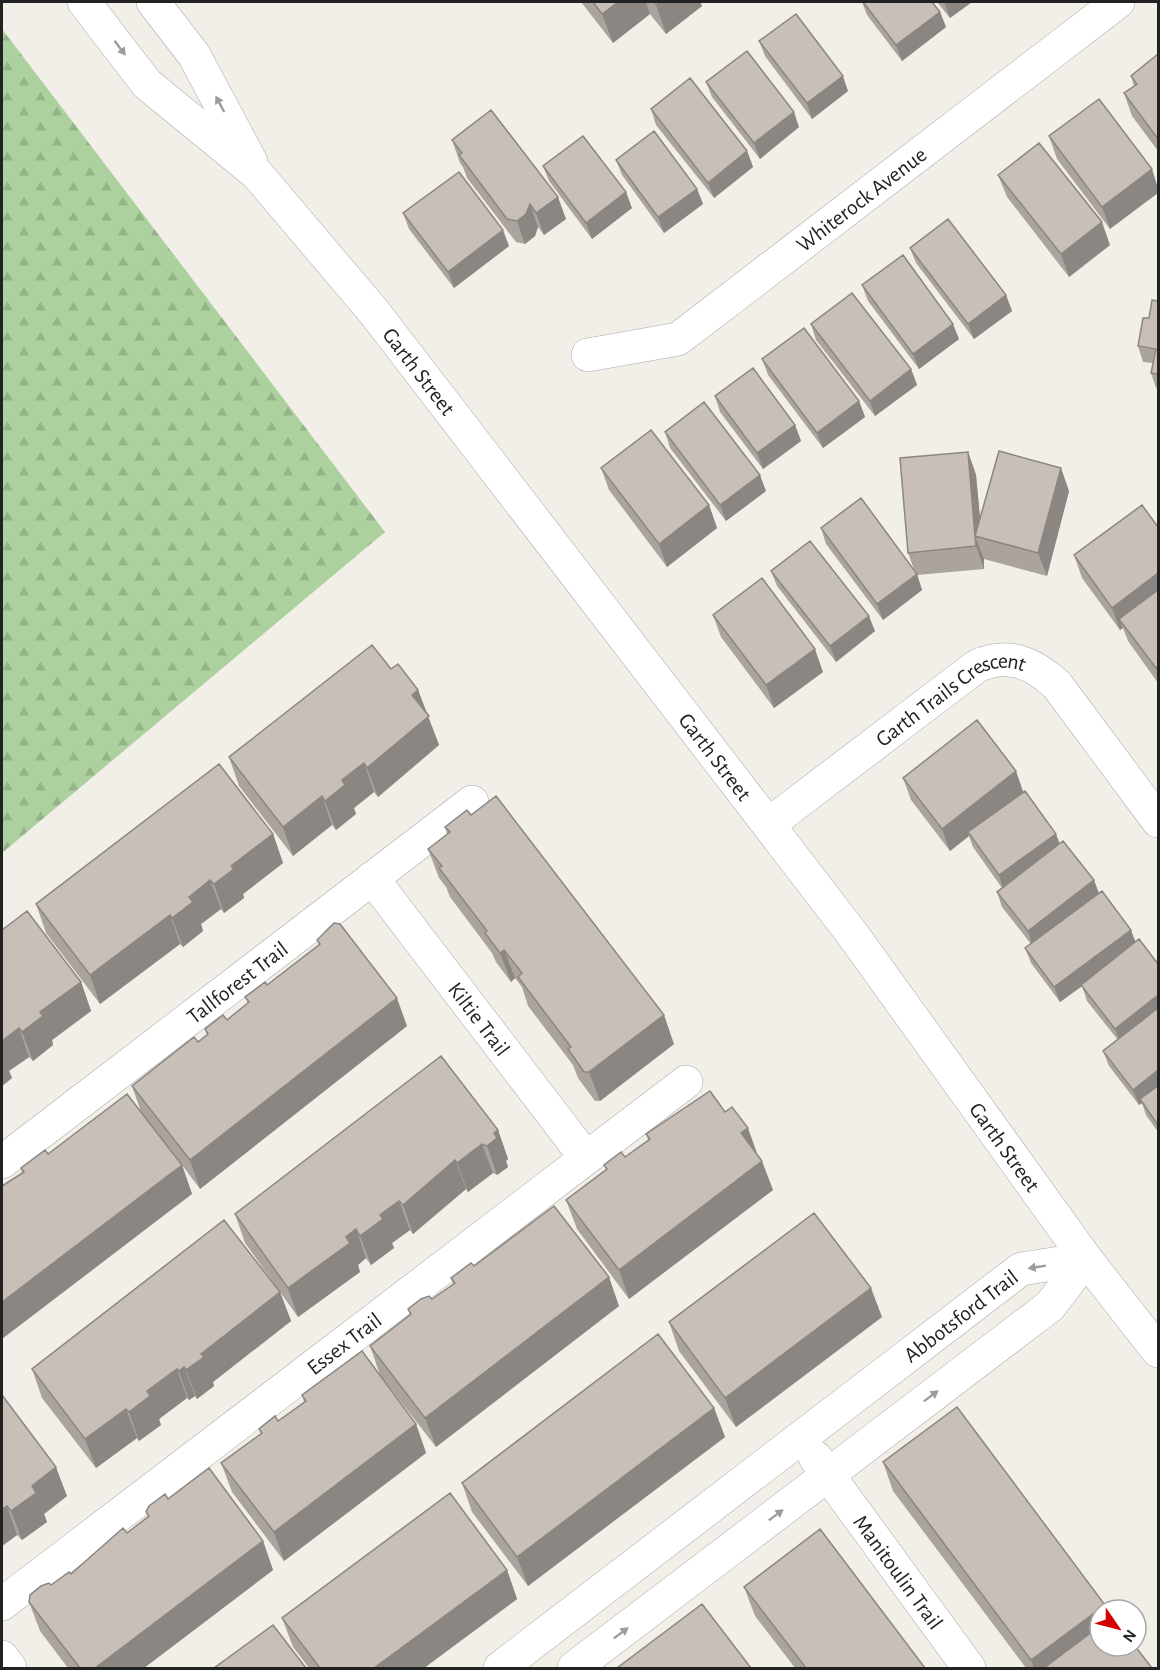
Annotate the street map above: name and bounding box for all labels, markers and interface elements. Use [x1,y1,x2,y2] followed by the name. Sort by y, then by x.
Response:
[113,40,126,56] one-way arrow
[215,95,225,112] one-way arrow
[793,143,931,256] street label: Whiterock Avenue
[378,324,459,420] street label: Garth Street
[872,650,1029,751] street label: Garth Trails Crescent
[674,709,755,805] street label: Garth Street
[183,937,292,1028] street label: Tallforest Trail
[444,978,514,1060] street label: Kiltie Trail
[965,1099,1044,1196] street label: Garth Street
[1028,1262,1047,1271] one-way arrow
[900,1266,1022,1367] street label: Abbotsford Trail
[303,1309,386,1379] street label: Essex Trail
[923,1391,938,1403] one-way arrow
[768,1509,783,1521] one-way arrow
[849,1511,947,1634] street label: Manitoulin Trail
[1088,1598,1148,1658] north arrow
[612,1627,628,1639] one-way arrow
[1120,1627,1139,1645] text: N

